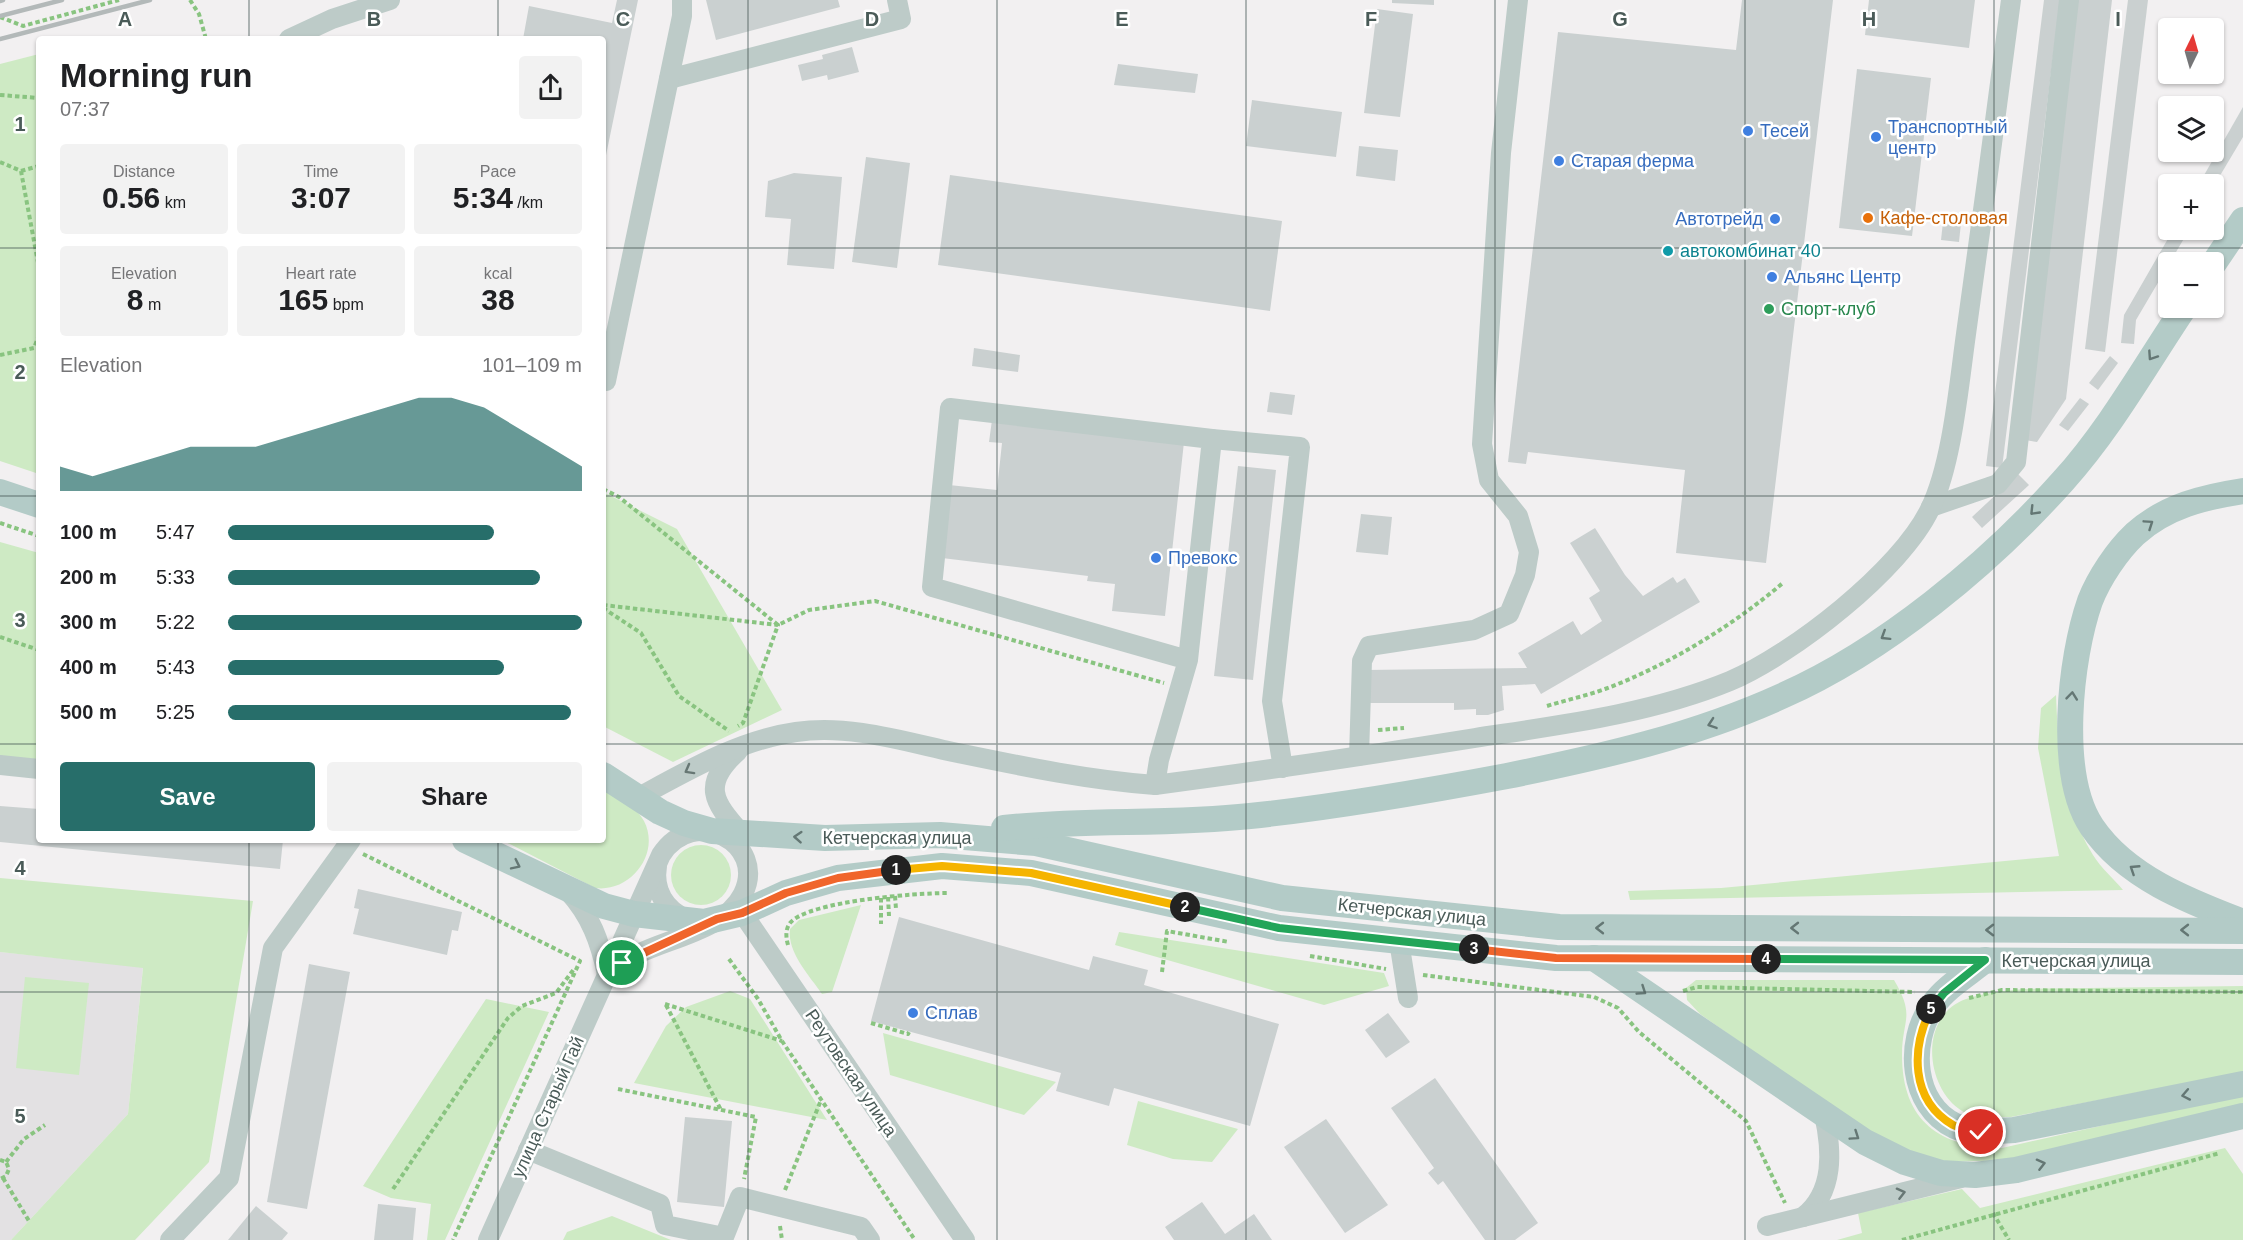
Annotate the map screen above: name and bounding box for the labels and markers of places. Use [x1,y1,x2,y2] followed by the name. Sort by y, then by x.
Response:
[1888,117,2008,158] place label: Транспортный центр
[1760,121,1809,141] place label: Тесей
[1741,124,1755,138] marker: Тесей
[1869,130,1883,144] marker: Транспортный центр
[1571,151,1695,171] place label: Старая ферма
[1552,154,1566,168] marker: Старая ферма
[1880,208,2008,228] place label: Кафе-столовая
[1675,209,1763,229] place label: Автотрейд
[1861,211,1875,225] marker: Кафе-столовая
[1768,212,1782,226] marker: Автотрейд
[1680,241,1821,261] place label: автокомбинат 40
[1661,244,1675,258] marker: автокомбинат 40
[1784,267,1901,287] place label: Альянс Центр
[1765,270,1779,284] marker: Альянс Центр
[1781,299,1876,319] place label: Спорт-клуб
[1762,302,1776,316] marker: Спорт-клуб
[1168,548,1237,568] place label: Превокс
[1149,551,1163,565] marker: Превокс
[881,855,911,885] pin: 1
[1170,892,1200,922] pin: 2
[1459,934,1489,964] pin: 3
[596,937,647,988] pin
[1751,944,1781,974] pin: 4
[1916,994,1946,1024] pin: 5
[925,1003,978,1023] place label: Сплав
[906,1006,920,1020] marker: Сплав
[1955,1106,2006,1157] pin

